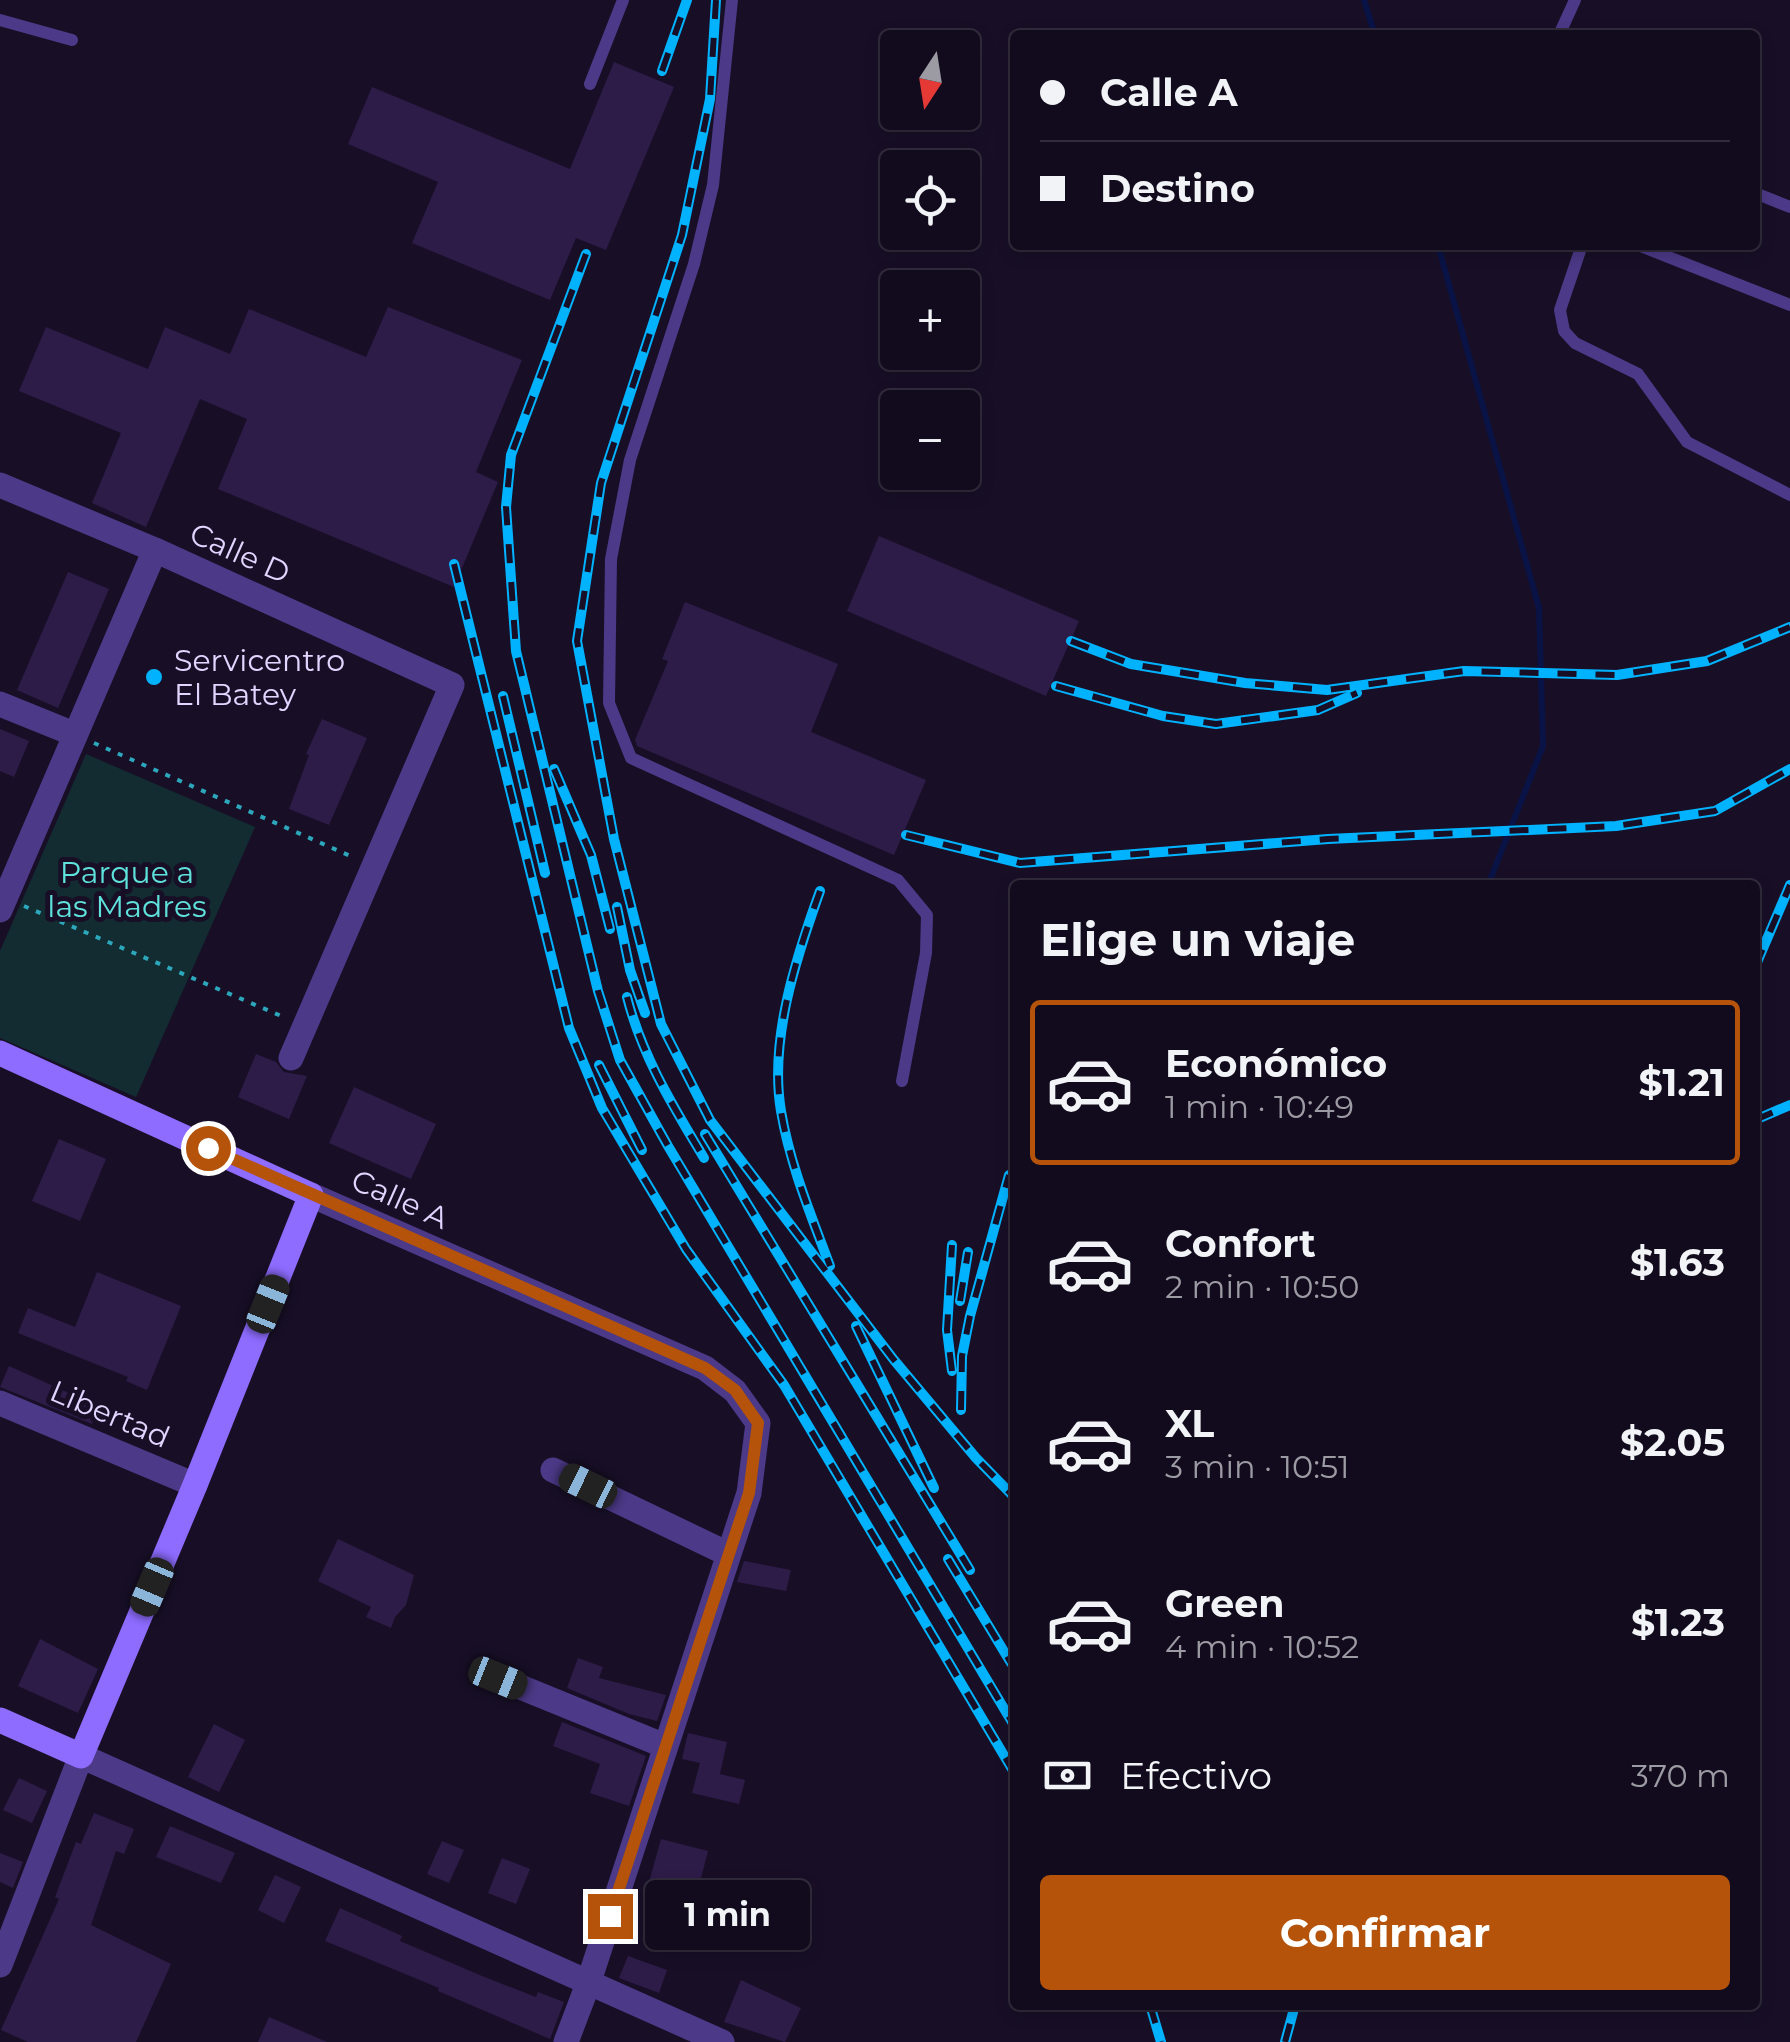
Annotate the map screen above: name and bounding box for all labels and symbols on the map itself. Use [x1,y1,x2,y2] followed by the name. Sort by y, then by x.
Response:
[880,30,980,130] north arrow
[184,515,296,591] street label: Calle D
[174,642,345,713] place label: Servicentro El Batey
[143,666,165,688] marker: Servicentro El Batey
[47,854,207,925] park label: Parque a las Madres
[186,1126,231,1171] route start
[346,1161,455,1237] street label: Calle A
[243,1271,293,1337] car
[45,1372,175,1456] street label: Libertad
[554,1459,622,1513] car
[126,1554,178,1620] car
[465,1653,531,1703] car
[645,1881,810,1951] callout: 1 min
[588,1894,633,1939] route end

